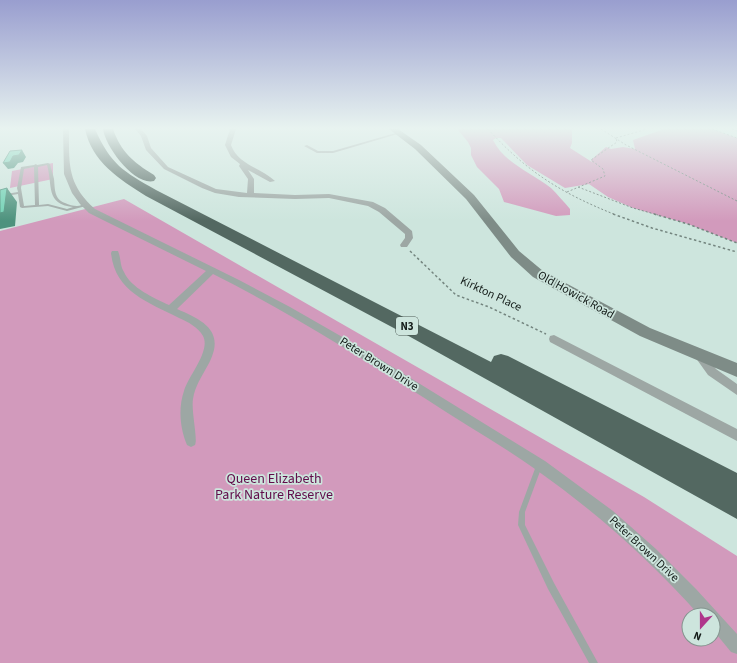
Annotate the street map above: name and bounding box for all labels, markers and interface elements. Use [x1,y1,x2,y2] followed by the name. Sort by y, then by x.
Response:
[534,267,618,323] street label: Old Howick Road
[457,272,525,316] street label: Kirkton Place
[396,317,418,335] road number: N3
[336,333,422,395] street label: Peter Brown Drive
[215,469,333,505] park label: Queen Elizabeth Park Nature Reserve
[605,512,683,586] street label: Peter Brown Drive
[681,607,721,647] north arrow
[691,628,704,644] text: N

